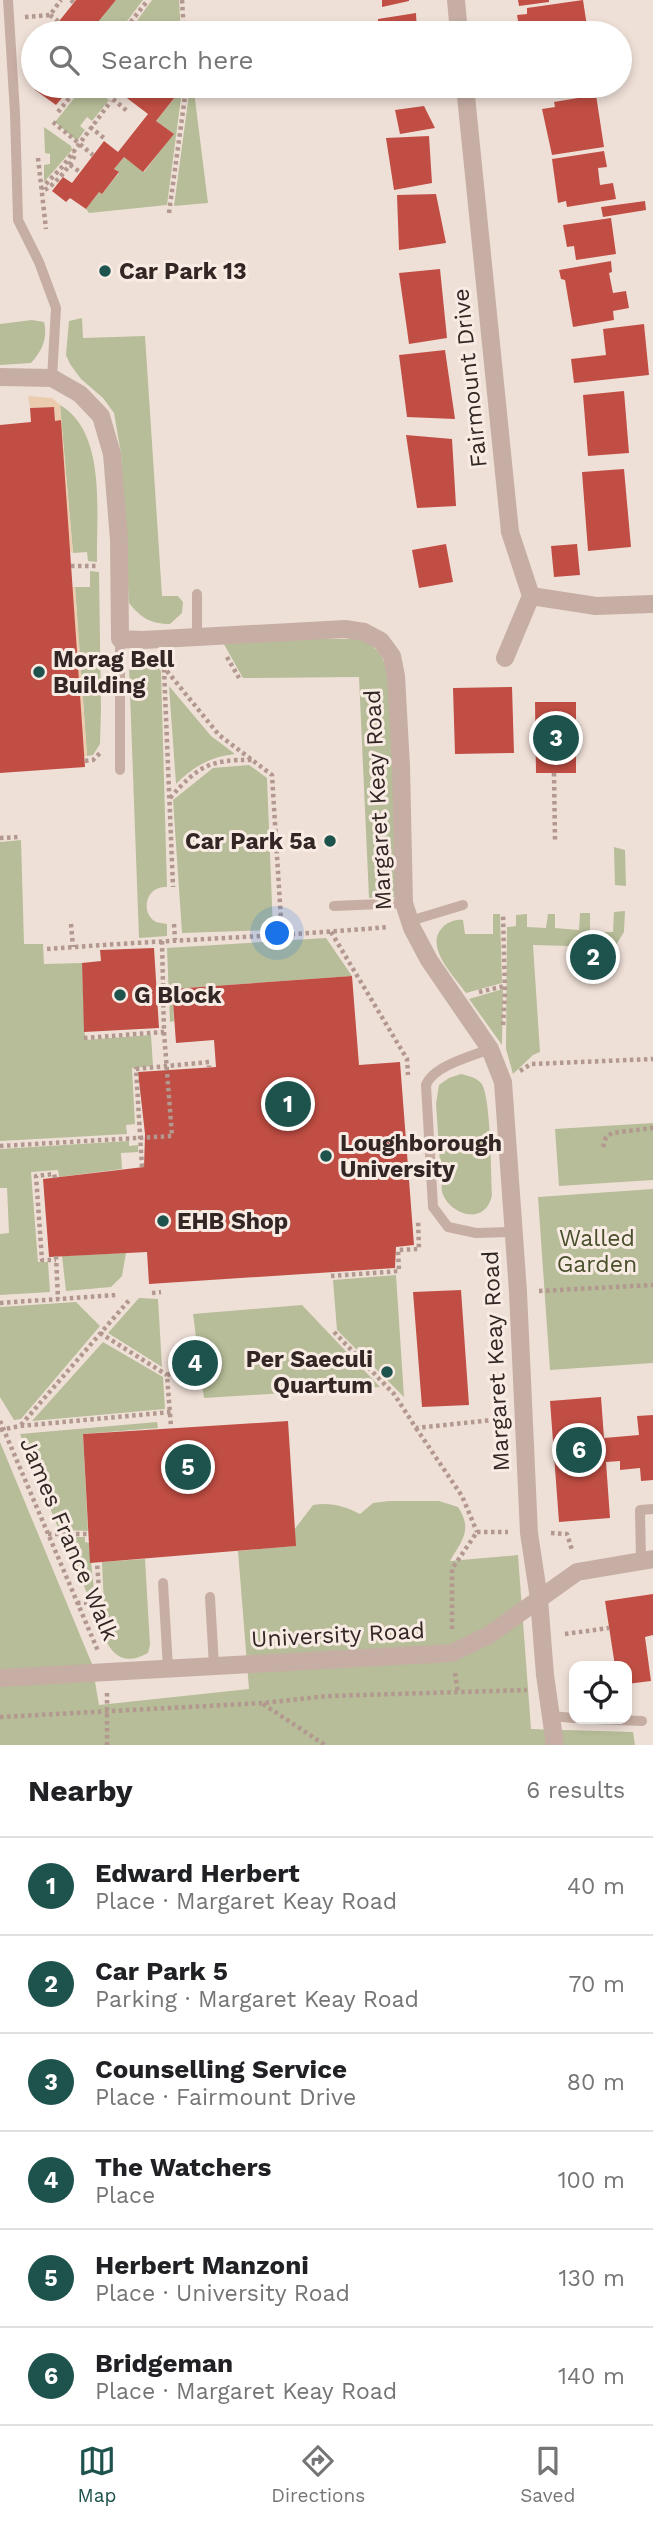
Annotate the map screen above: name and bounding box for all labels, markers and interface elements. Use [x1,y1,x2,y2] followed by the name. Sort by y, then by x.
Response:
[21,21,632,98] search box
[45,41,83,79] icon: search
[101,45,253,75] text: Search here
[119,258,247,285] place label: Car Park 13
[97,263,113,279] marker: Car Park 13
[447,287,493,469] street label: Fairmount Drive
[53,646,175,699] place label: Morag Bell Building
[31,664,47,680] marker: Morag Bell Building
[359,689,397,911] street label: Margaret Keay Road
[533,712,579,764] pin: 3
[185,828,317,855] place label: Car Park 5a
[322,833,338,849] marker: Car Park 5a
[260,916,294,950] your location
[570,931,616,983] pin: 2
[134,982,222,1009] place label: G Block
[112,987,128,1003] marker: G Block
[265,1078,311,1130] pin: 1
[340,1130,502,1183] place label: Loughborough University
[318,1148,334,1164] marker: Loughborough University
[177,1208,288,1235] place label: EHB Shop
[155,1213,171,1229] marker: EHB Shop
[557,1225,637,1278] park label: Walled Garden
[477,1250,515,1472] street label: Margaret Keay Road
[172,1337,218,1389] pin: 4
[246,1346,373,1399] place label: Per Saeculi Quartum
[379,1364,395,1380] marker: Per Saeculi Quartum
[556,1424,602,1476] pin: 6
[14,1433,124,1645] street label: James France Walk
[165,1441,211,1493] pin: 5
[251,1617,425,1653] street label: University Road
[569,1661,632,1724] map controls
[569,1661,632,1724] button: locate
[28,1773,133,1808] text: Nearby
[526,1777,625,1804] text: 6 results
[95,1858,300,1888] text: Edward Herbert
[46,1873,56,1900] text: 1
[567,1873,625,1900] text: 40 m
[95,1888,397,1915] text: Place · Margaret Keay Road
[95,1956,228,1986] text: Car Park 5
[44,1971,58,1998] text: 2
[568,1971,625,1998] text: 70 m
[95,1986,419,2013] text: Parking · Margaret Keay Road
[95,2054,347,2084] text: Counselling Service
[44,2069,58,2096] text: 3
[567,2069,625,2096] text: 80 m
[95,2084,356,2111] text: Place · Fairmount Drive
[95,2152,271,2182] text: The Watchers
[44,2167,58,2194] text: 4
[558,2167,625,2194] text: 100 m
[95,2182,155,2209] text: Place
[95,2250,309,2280] text: Herbert Manzoni
[44,2265,58,2292] text: 5
[559,2265,625,2292] text: 130 m
[95,2280,350,2307] text: Place · University Road
[95,2348,233,2378] text: Bridgeman
[44,2363,58,2390] text: 6
[558,2363,625,2390] text: 140 m
[95,2378,397,2405] text: Place · Margaret Keay Road
[78,2442,116,2507] tab: Map
[271,2442,365,2507] tab: Directions
[520,2442,575,2507] tab: Saved

